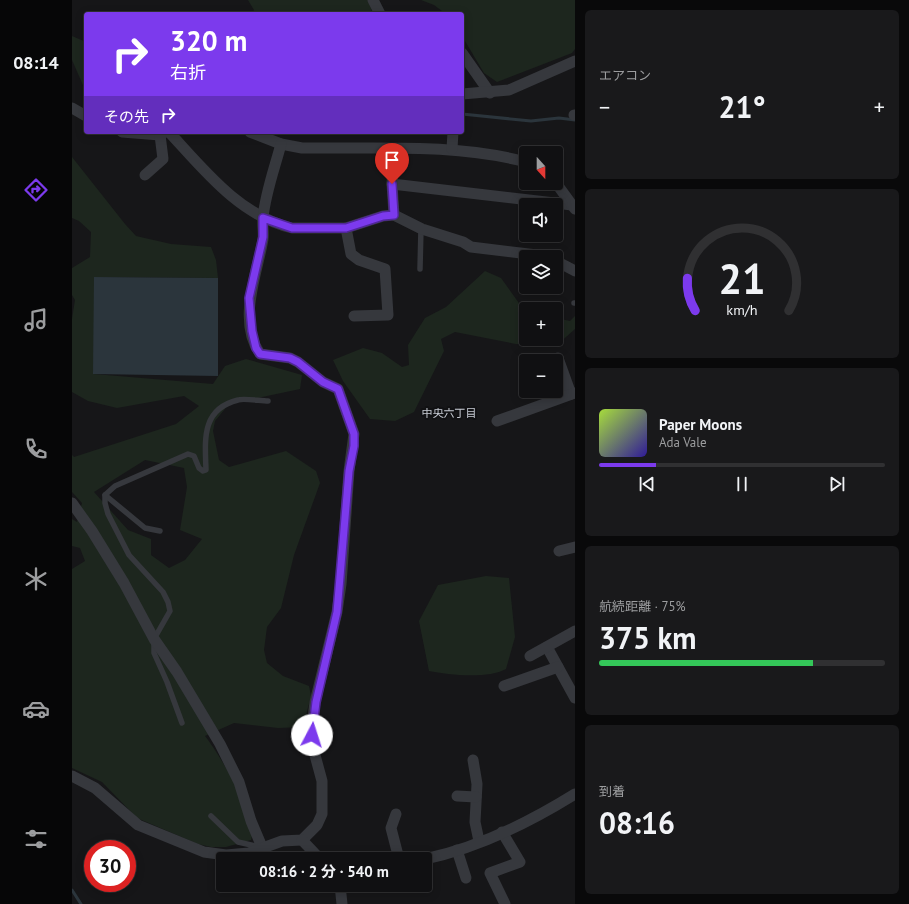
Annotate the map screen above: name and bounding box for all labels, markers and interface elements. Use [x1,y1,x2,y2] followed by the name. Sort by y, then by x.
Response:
[170,22,247,59] text: 320 m
[104,28,156,80] icon: right
[13,51,59,74] text: 08:14
[170,61,206,84] text: 右折
[599,67,651,84] text: エアコン
[718,87,766,126] text: 21°
[599,93,610,121] text: −
[874,93,885,121] text: +
[157,104,179,126] icon: right
[104,107,149,126] text: その先
[375,143,409,184] pin
[519,146,563,190] north arrow
[519,146,563,398] map controls
[381,149,403,171] icon: arrive
[22,176,50,204] icon: directions
[519,198,563,242] button: sound
[519,250,563,294] button: layers
[718,252,766,305] text: 21
[726,300,758,319] text: km/h
[519,302,563,346] button: +
[22,306,50,334] icon: music
[519,354,563,398] button: −
[422,406,477,420] district label: 中央六丁目
[659,415,742,434] text: Paper Moons
[659,434,707,451] text: Ada Vale
[22,435,50,463] icon: phone
[636,473,658,495] icon: previous
[731,473,753,495] icon: pause
[826,473,848,495] icon: next
[22,565,50,593] icon: climate
[599,598,686,615] text: 航続距離 · 75%
[599,618,697,657] text: 375 km
[22,695,50,723] icon: car
[291,714,333,756] position arrow
[599,783,625,800] text: 到着
[599,803,675,842] text: 08:16
[22,825,50,853] icon: filters
[84,840,136,892] speed limit sign: 30
[259,862,389,881] text: 08:16 · 2 分 · 540 m

